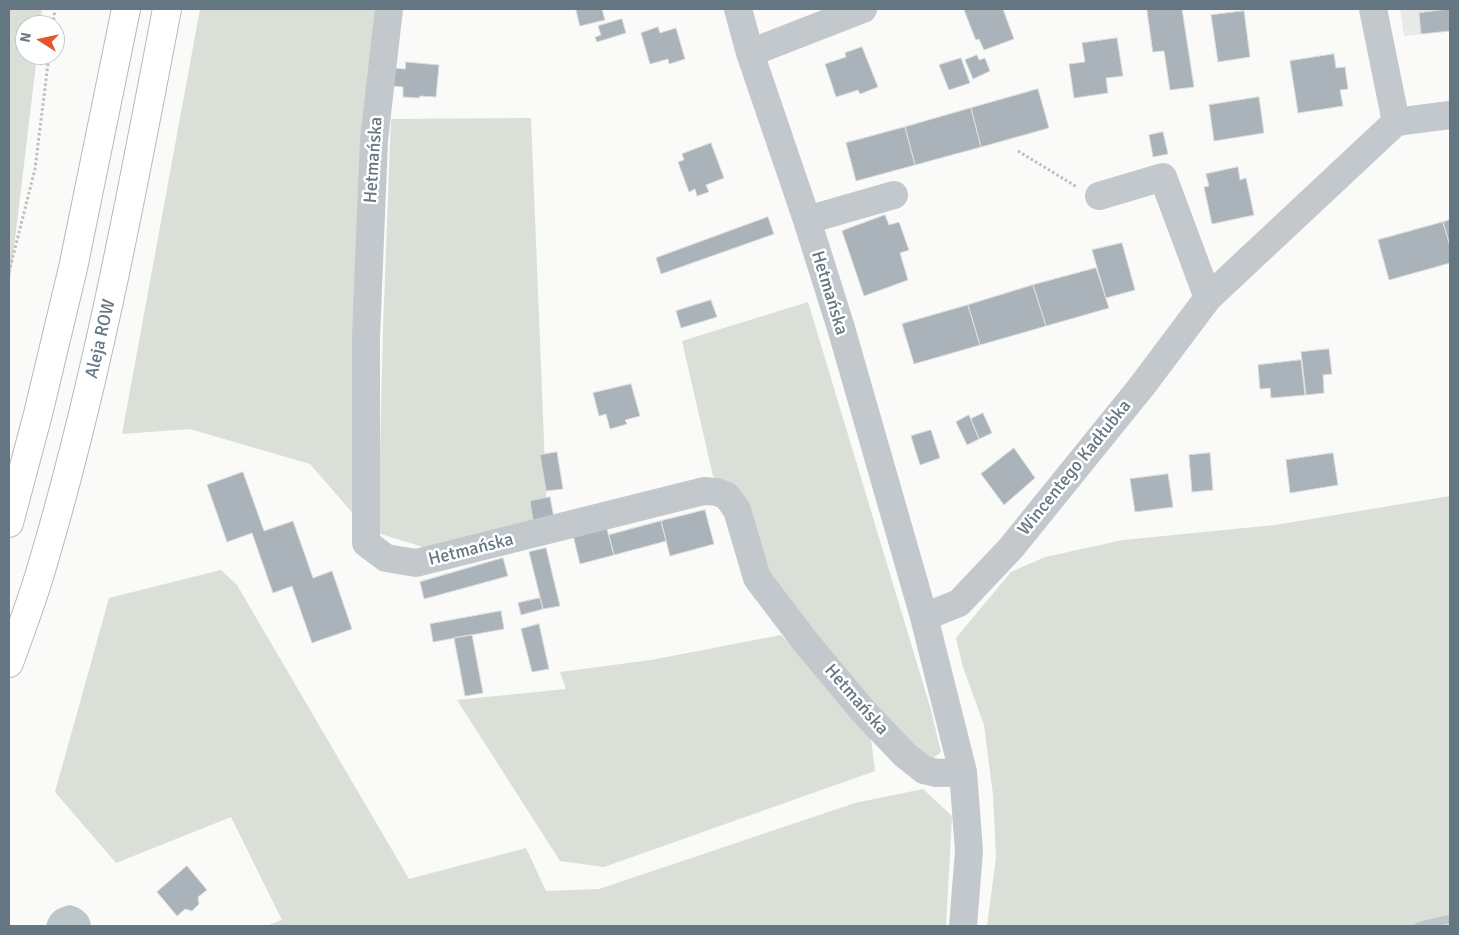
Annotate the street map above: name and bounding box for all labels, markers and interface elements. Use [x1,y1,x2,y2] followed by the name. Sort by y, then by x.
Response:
[15,15,65,65] north arrow
[17,31,35,44] text: N
[360,116,388,204] street label: Hetmańska
[806,248,852,338] street label: Hetmańska
[81,297,121,381] street label: Aleja ROW
[1014,396,1136,540] street label: Wincentego Kadłubka
[426,529,516,571] street label: Hetmańska
[819,660,893,740] street label: Hetmańska

